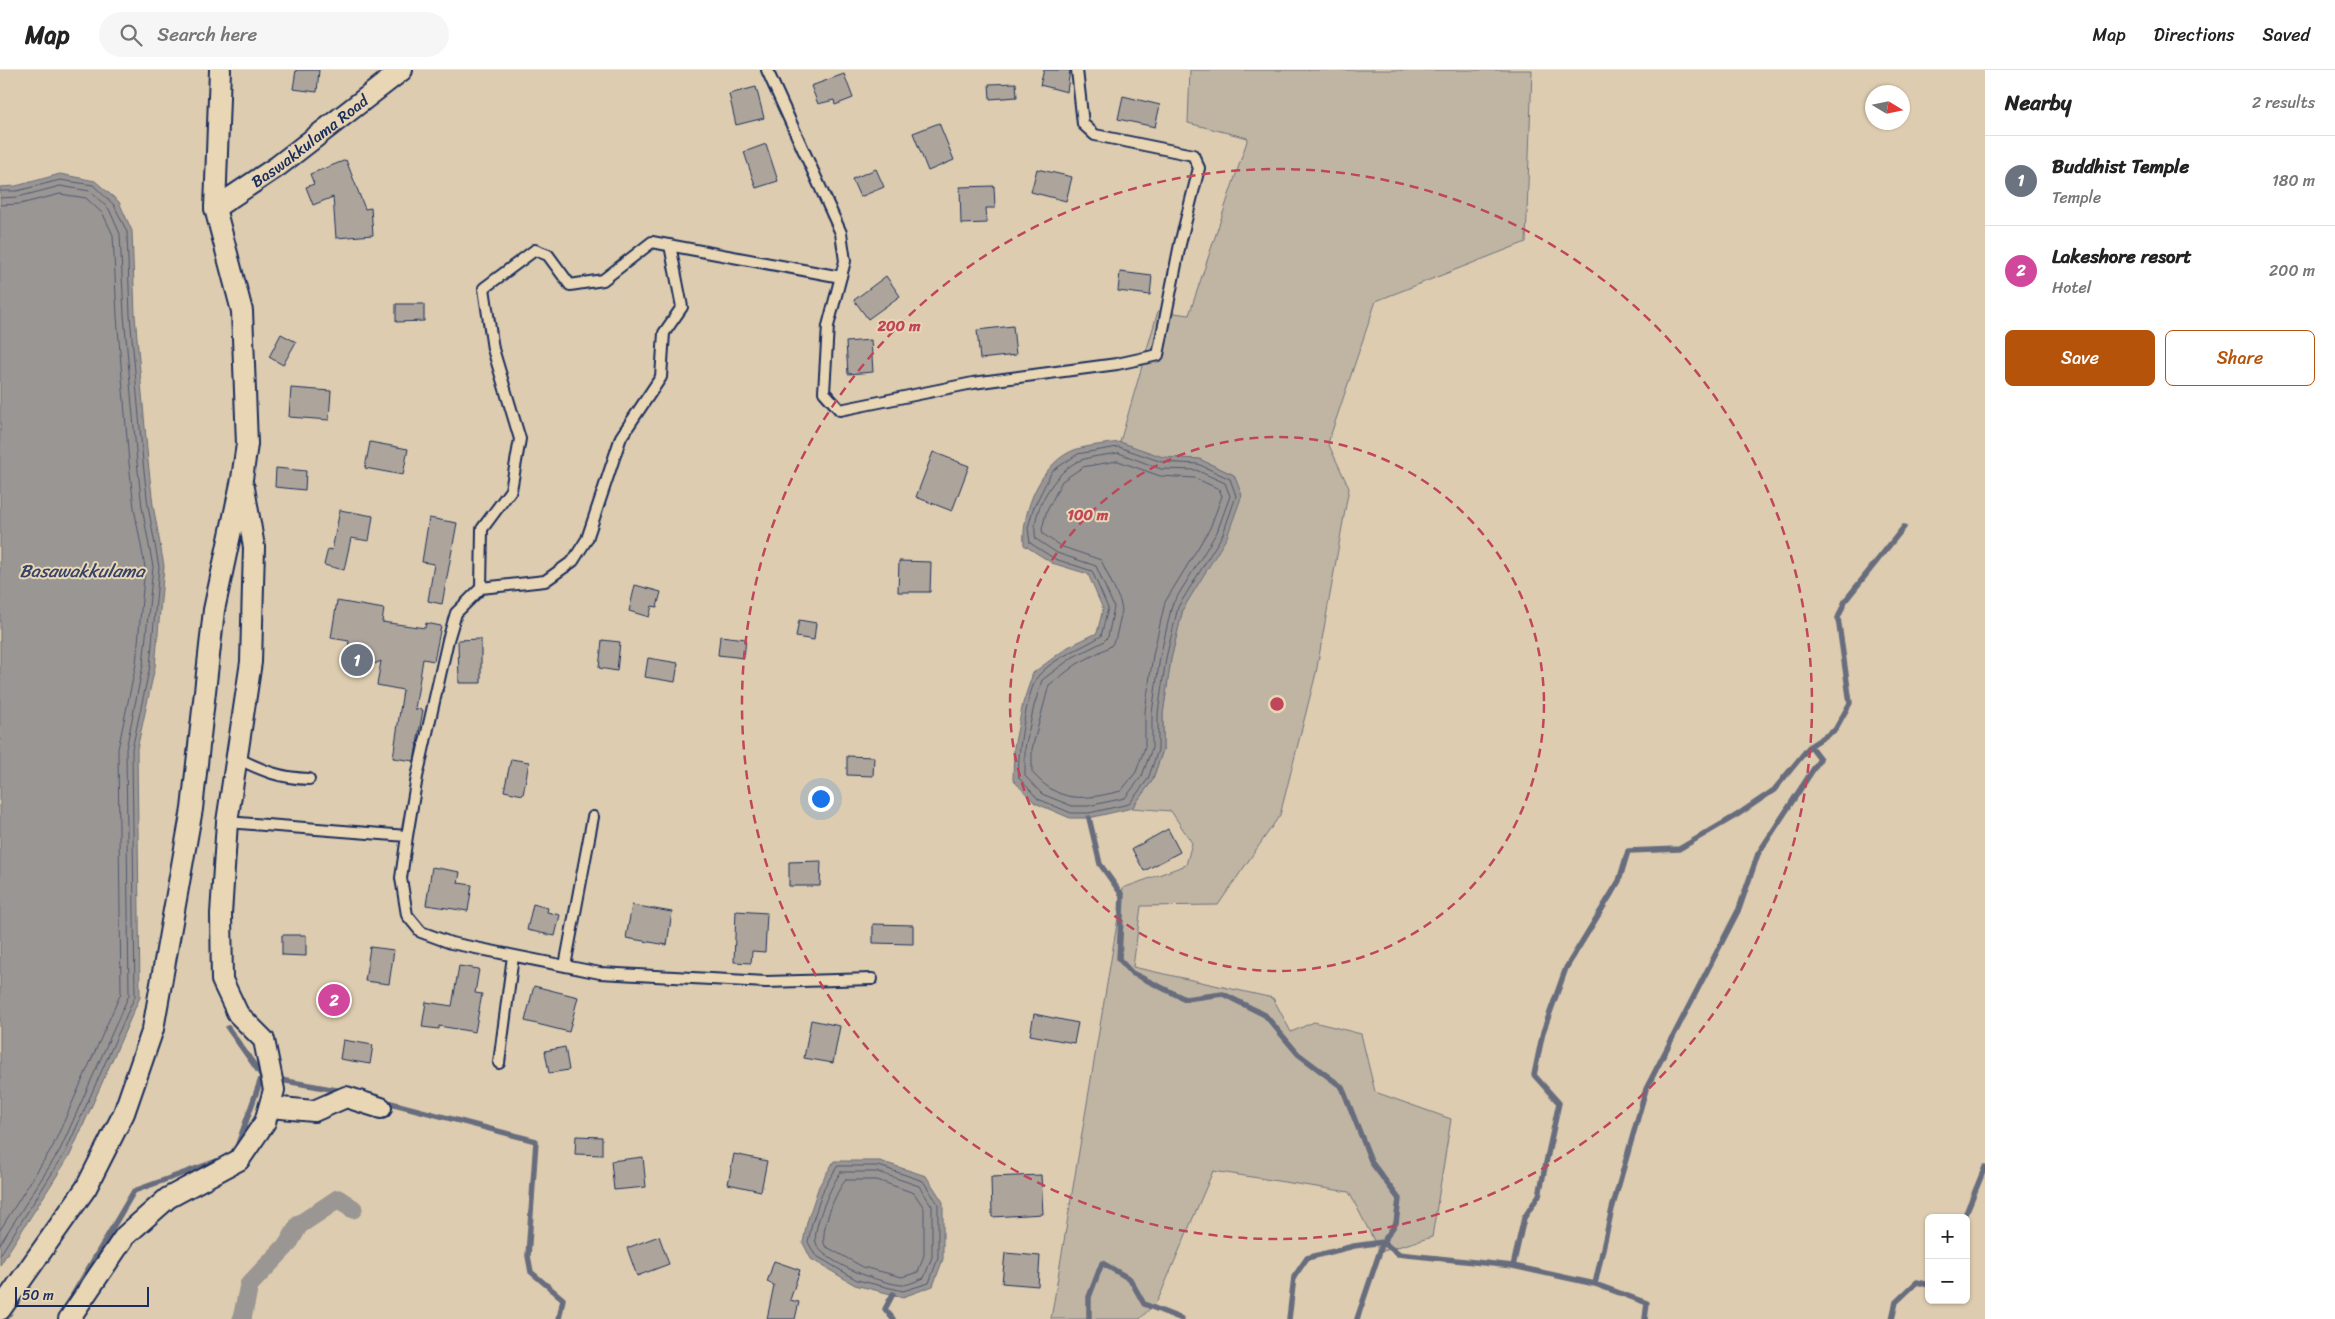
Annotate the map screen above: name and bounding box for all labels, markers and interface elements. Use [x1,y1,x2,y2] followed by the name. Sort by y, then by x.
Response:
[99,12,449,57] search box
[25,14,69,56] text: Map
[157,18,257,51] text: Search here
[2093,19,2126,51] text: Map
[2154,19,2235,51] text: Directions
[2263,19,2310,51] text: Saved
[117,21,145,49] icon: search
[2005,84,2071,122] text: Nearby
[1865,85,1910,130] north arrow
[245,86,376,195] street label: Baswakkulama Road
[2252,88,2315,117] text: 2 results
[2052,150,2189,183] text: Buddhist Temple
[2018,166,2024,195] text: 1
[2272,166,2315,195] text: 180 m
[2052,183,2101,212] text: Temple
[2052,240,2192,273] text: Lakeshore resort
[2016,256,2026,285] text: 2
[2269,256,2315,285] text: 200 m
[2052,273,2091,302] text: Hotel
[876,313,921,339] text: 200 m
[2005,330,2155,386] button: Save
[2165,330,2315,386] button: Share
[1068,502,1109,528] text: 100 m
[20,555,146,587] water label: Basawakkulama
[341,641,373,679] pin: 1
[1268,695,1286,713] centre of rings
[808,786,834,812] your location
[318,981,350,1019] pin: 2
[1925,1214,1970,1304] map controls
[1925,1214,1970,1259] button: +
[1925,1259,1970,1304] button: −
[22,1283,54,1308] text: 50 m
[15,1284,149,1307] scale bar

